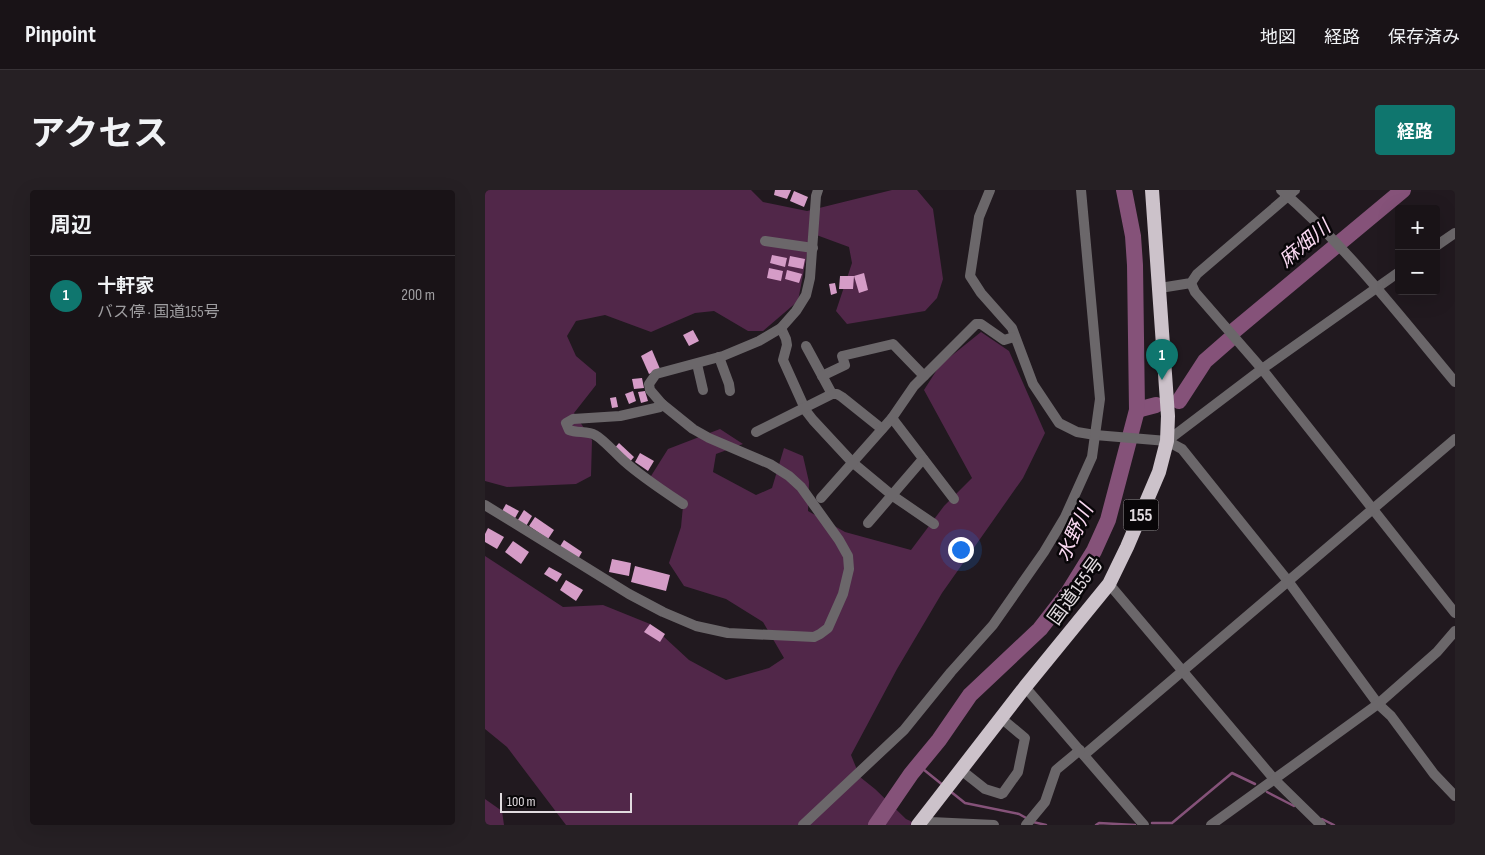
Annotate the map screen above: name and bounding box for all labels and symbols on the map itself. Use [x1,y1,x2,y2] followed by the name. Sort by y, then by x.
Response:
[1274,214,1337,272] water label: 麻畑川
[1146,339,1178,380] pin: 1
[1051,499,1099,565] water label: 水野川
[1123,500,1159,530] road number: 155
[948,537,974,563] your location
[1044,552,1108,630] street label: 国道155号
[500,790,633,813] scale bar

